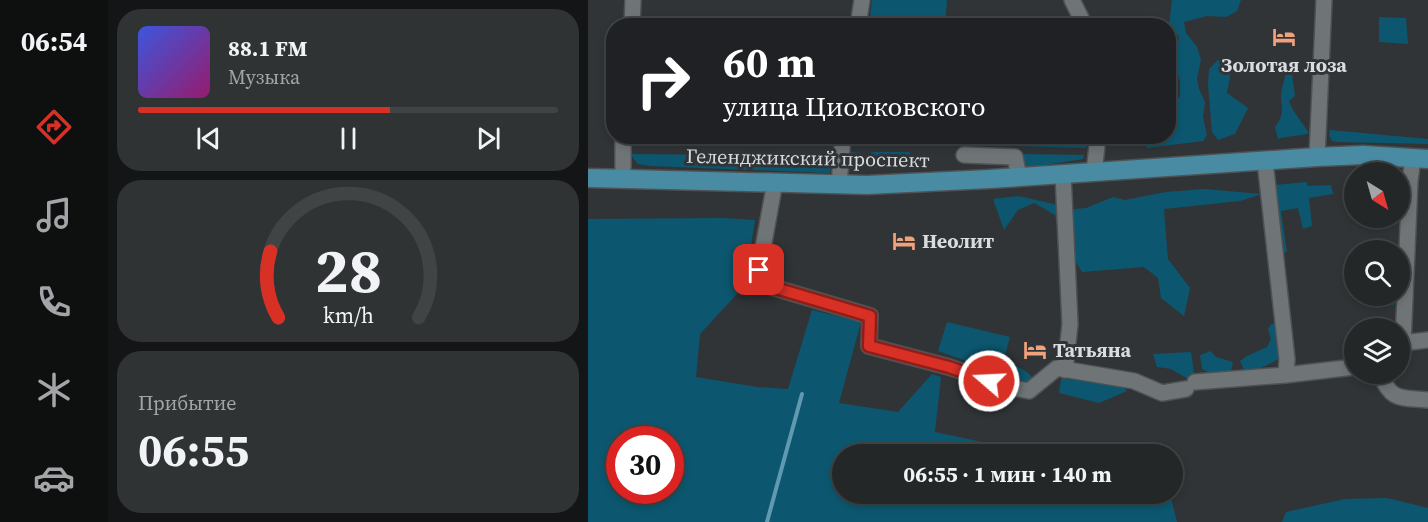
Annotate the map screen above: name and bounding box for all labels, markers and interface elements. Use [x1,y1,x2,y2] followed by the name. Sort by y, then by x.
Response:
[21,23,87,60] text: 06:54
[1271,24,1297,50] hotel icon: Золотая лоза
[228,33,307,63] text: 88.1 FM
[723,33,816,91] text: 60 m
[624,42,702,120] icon: right
[1221,51,1347,79] place label: Золотая лоза
[228,63,300,91] text: Музыка
[723,88,986,125] text: улица Циолковского
[33,106,75,148] icon: directions
[192,122,225,155] icon: previous
[332,122,365,155] icon: pause
[472,122,505,155] icon: next
[686,142,930,174] street label: Геленджикский проспект
[1344,162,1410,228] north arrow
[1344,162,1410,384] map controls
[33,194,75,236] icon: music
[314,227,382,313] text: 28
[922,227,994,255] place label: Неолит
[891,228,917,254] hotel icon: Неолит
[1344,240,1410,306] button: search
[733,244,784,295] pin
[742,253,775,286] icon: arrive
[33,281,75,323] icon: phone
[322,301,374,330] text: km/h
[1344,318,1410,384] button: layers
[1053,336,1132,364] place label: Татьяна
[1022,337,1048,363] hotel icon: Татьяна
[957,349,1021,413] position arrow
[33,369,75,411] icon: climate
[138,389,236,417] text: Прибытие
[138,419,249,481] text: 06:55
[606,426,684,504] speed limit sign: 30
[33,457,75,499] icon: car
[903,459,1112,489] text: 06:55 · 1 мин · 140 m

